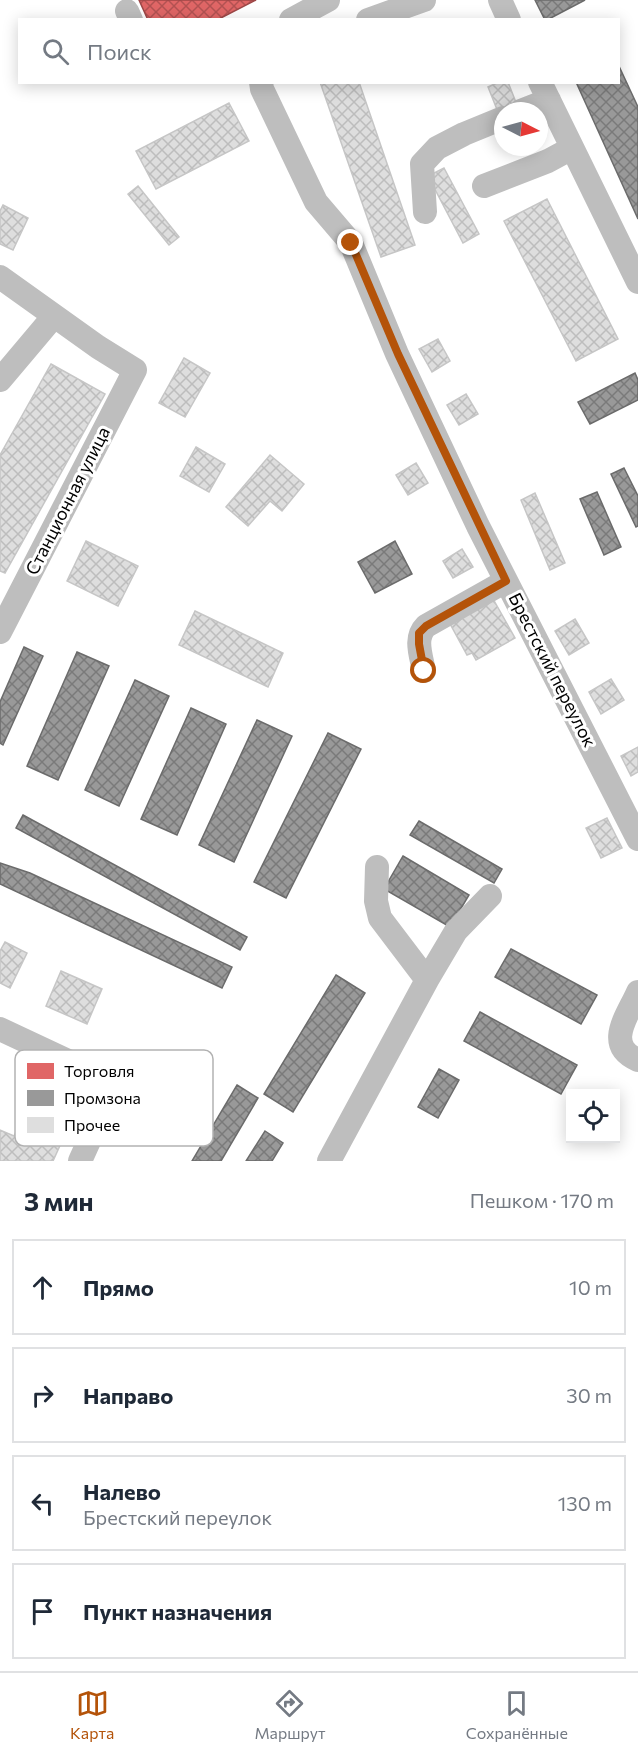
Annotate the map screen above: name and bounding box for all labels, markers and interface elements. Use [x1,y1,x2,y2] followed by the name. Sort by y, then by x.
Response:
[18,18,620,84] search box
[39,35,72,68] icon: search
[87,38,152,65] text: Поиск
[494,102,548,156] north arrow
[337,229,363,255] route end
[20,423,114,578] street label: Станционная улица
[504,589,601,751] street label: Брестский переулок
[410,657,436,683] route start
[15,1050,213,1146] legend
[64,1061,135,1080] text: Торговля
[64,1088,141,1107] text: Промзона
[566,1089,620,1143] map controls
[566,1089,620,1143] button: locate
[64,1115,120,1134] text: Прочее
[24,1185,94,1216] text: 3 мин
[470,1188,614,1212] text: Пешком · 170 m
[26,1271,59,1304] icon: ahead
[83,1274,154,1301] text: Прямо
[569,1275,612,1299] text: 10 m
[26,1379,59,1412] icon: right
[83,1382,173,1409] text: Направо
[566,1383,612,1407] text: 30 m
[83,1478,161,1505] text: Налево
[26,1487,59,1520] icon: left
[558,1491,612,1515] text: 130 m
[83,1505,272,1529] text: Брестский переулок
[26,1595,59,1628] icon: arrive
[83,1598,272,1625] text: Пункт назначения
[70,1687,114,1742] tab: Карта
[254,1687,326,1742] tab: Маршрут
[466,1687,568,1742] tab: Сохранённые

